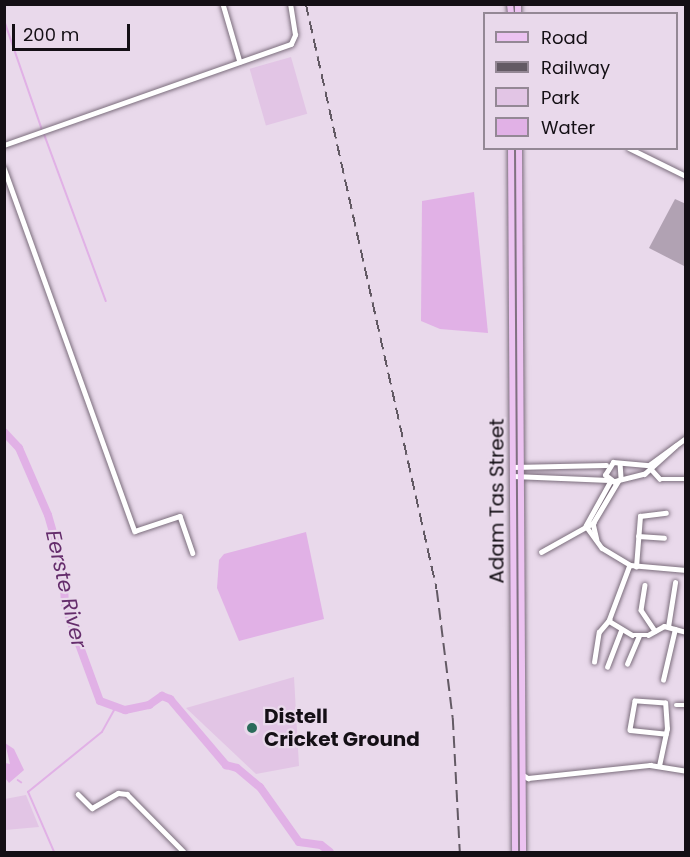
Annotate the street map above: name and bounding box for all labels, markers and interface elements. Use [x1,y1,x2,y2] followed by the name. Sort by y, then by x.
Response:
[15,12,134,50] scale bar
[483,12,678,150] legend
[23,22,79,47] text: 200 m
[541,25,588,50] text: Road
[541,55,610,80] text: Railway
[541,85,580,110] text: Park
[541,115,595,140] text: Water
[485,418,509,584] street label: Adam Tas Street
[40,528,92,650] water label: Eerste River
[264,704,420,751] place label: Distell Cricket Ground
[245,721,259,735] marker: Distell Cricket Ground

